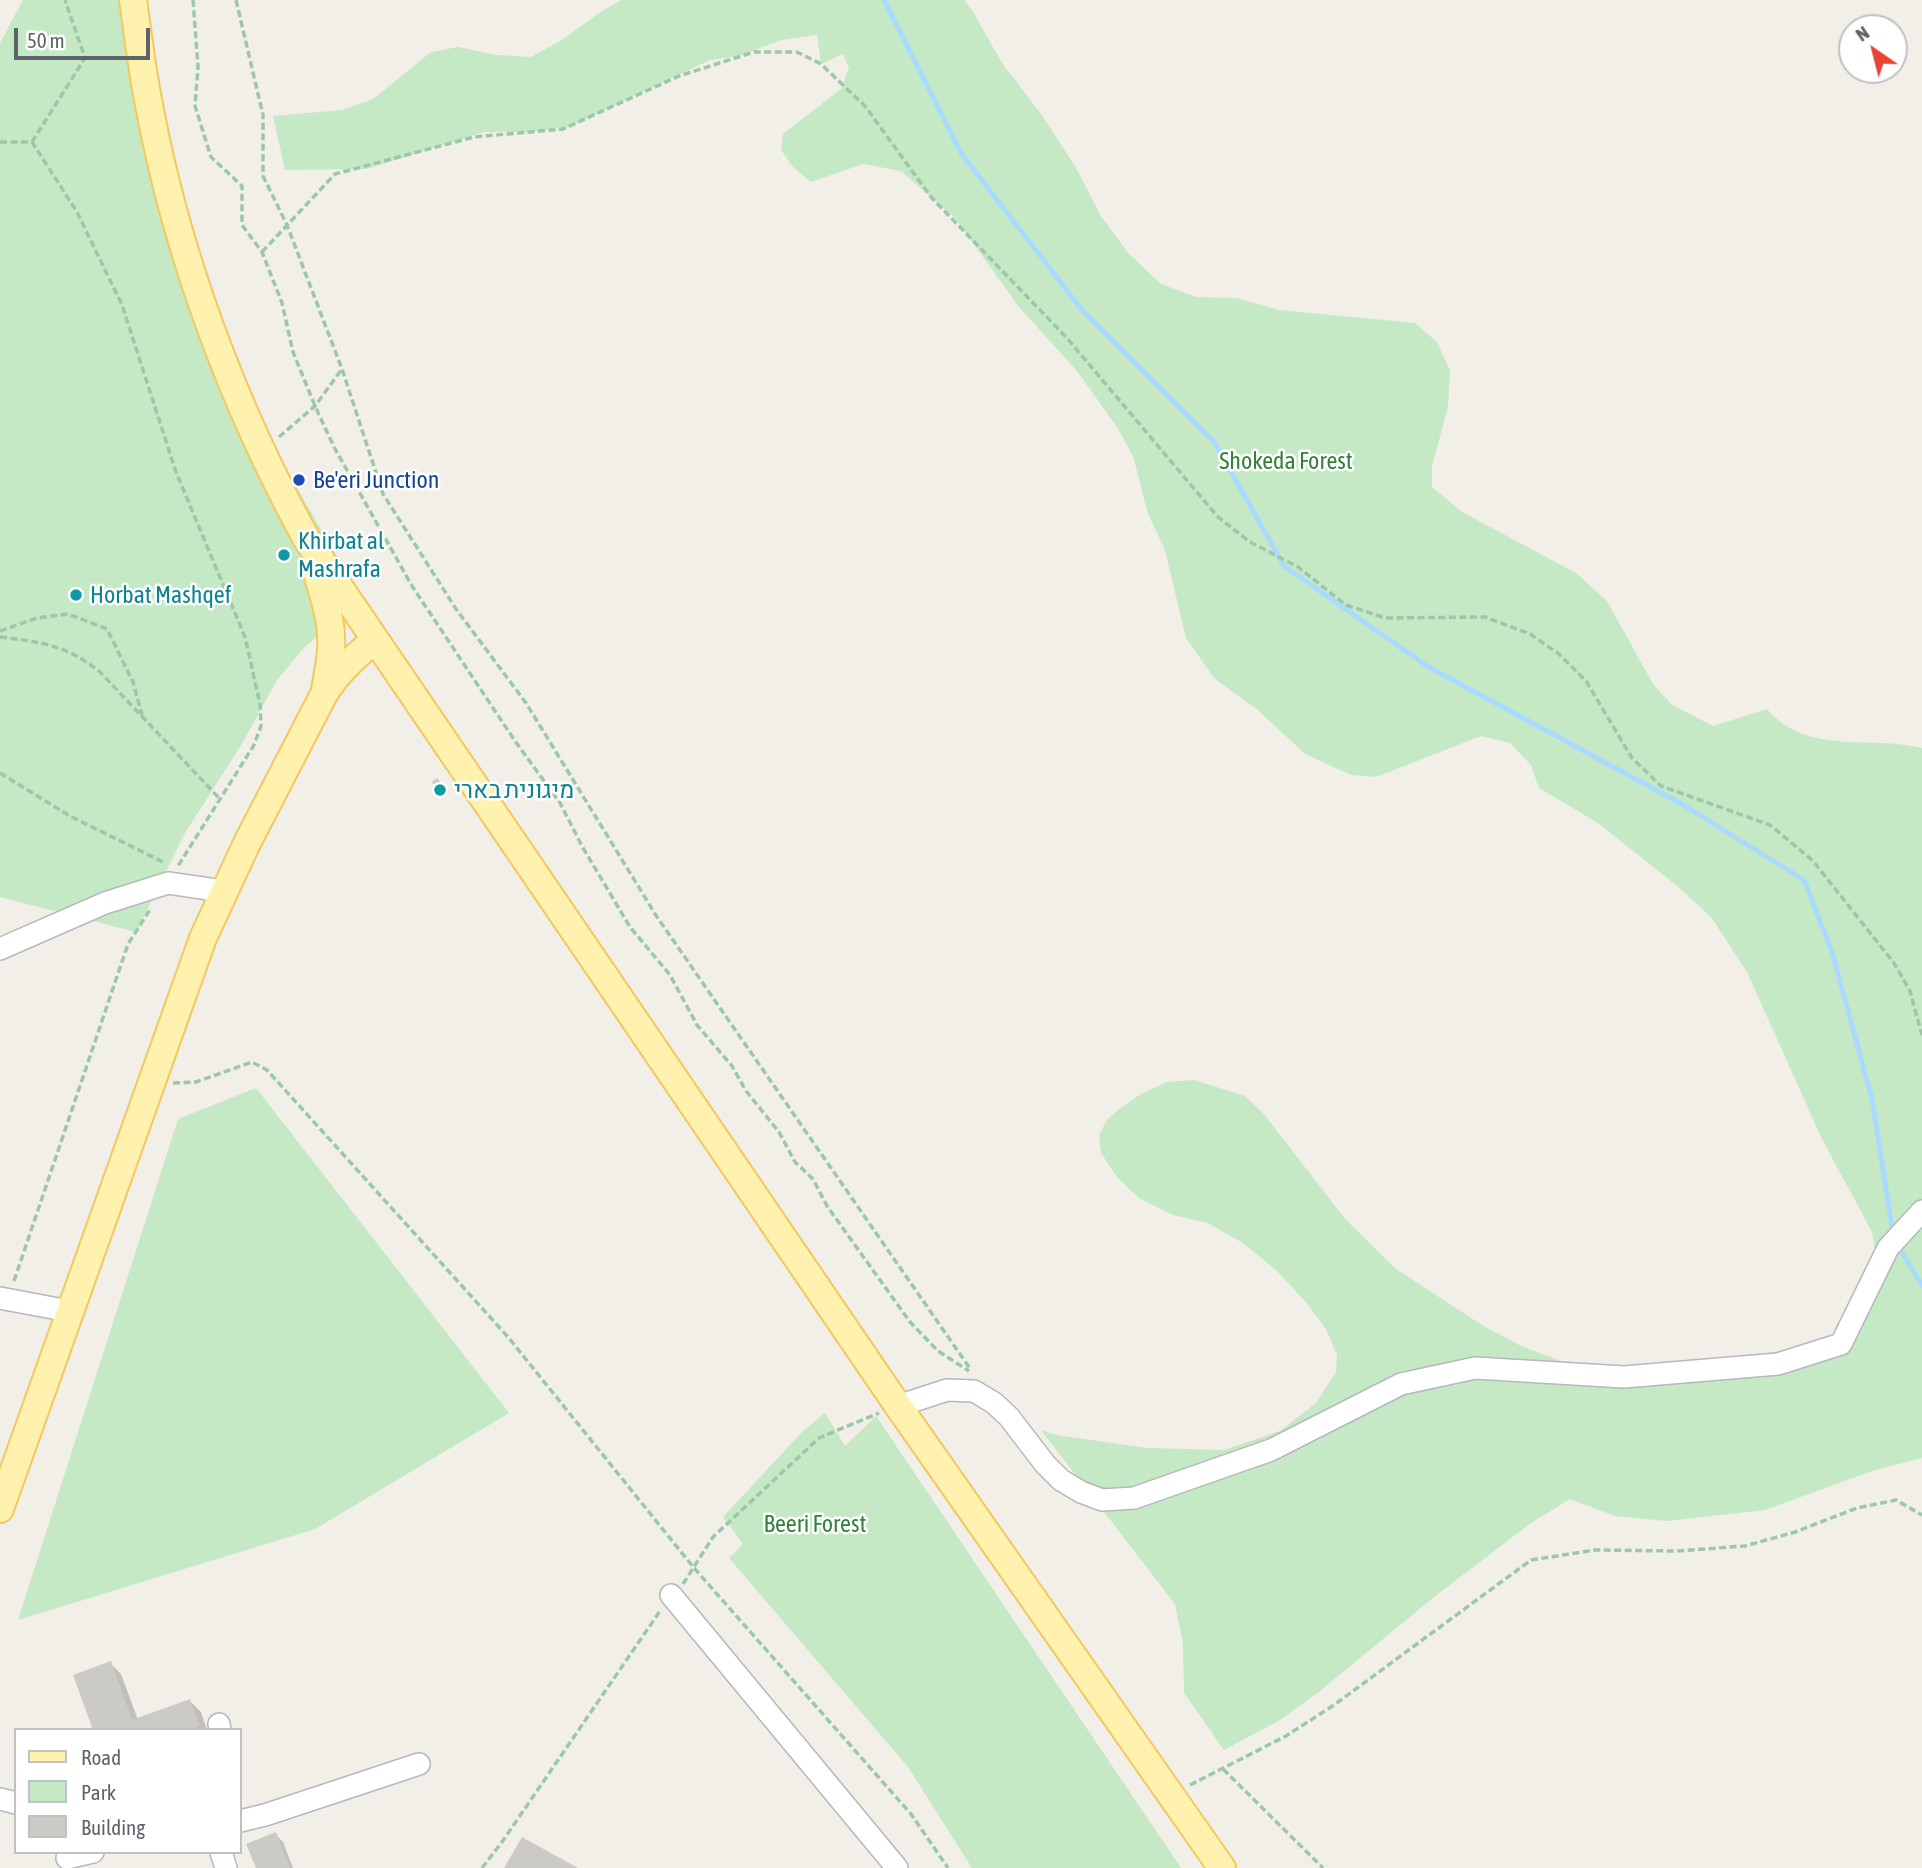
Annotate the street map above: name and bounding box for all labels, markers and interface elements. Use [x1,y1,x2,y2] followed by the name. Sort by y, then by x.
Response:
[18,14,154,58] scale bar
[1838,14,1908,84] north arrow
[1851,21,1873,46] text: N
[27,28,65,52] text: 50 m
[1219,447,1353,475] park label: Shokeda Forest
[313,466,439,494] place label: Be'eri Junction
[291,472,307,488] marker: Be'eri Junction
[298,527,384,583] place label: Khirbat al Mashrafa
[276,547,292,563] marker: Khirbat al Mashrafa
[90,581,231,609] place label: Horbat Mashqef
[68,587,84,603] marker: Horbat Mashqef
[454,776,574,804] place label: מיגונית בארי
[432,782,448,798] marker: מיגונית בארי
[764,1510,866,1538] park label: Beeri Forest
[14,1728,242,1854] legend
[81,1745,121,1769] text: Road
[81,1780,116,1804] text: Park
[81,1815,145,1839] text: Building

